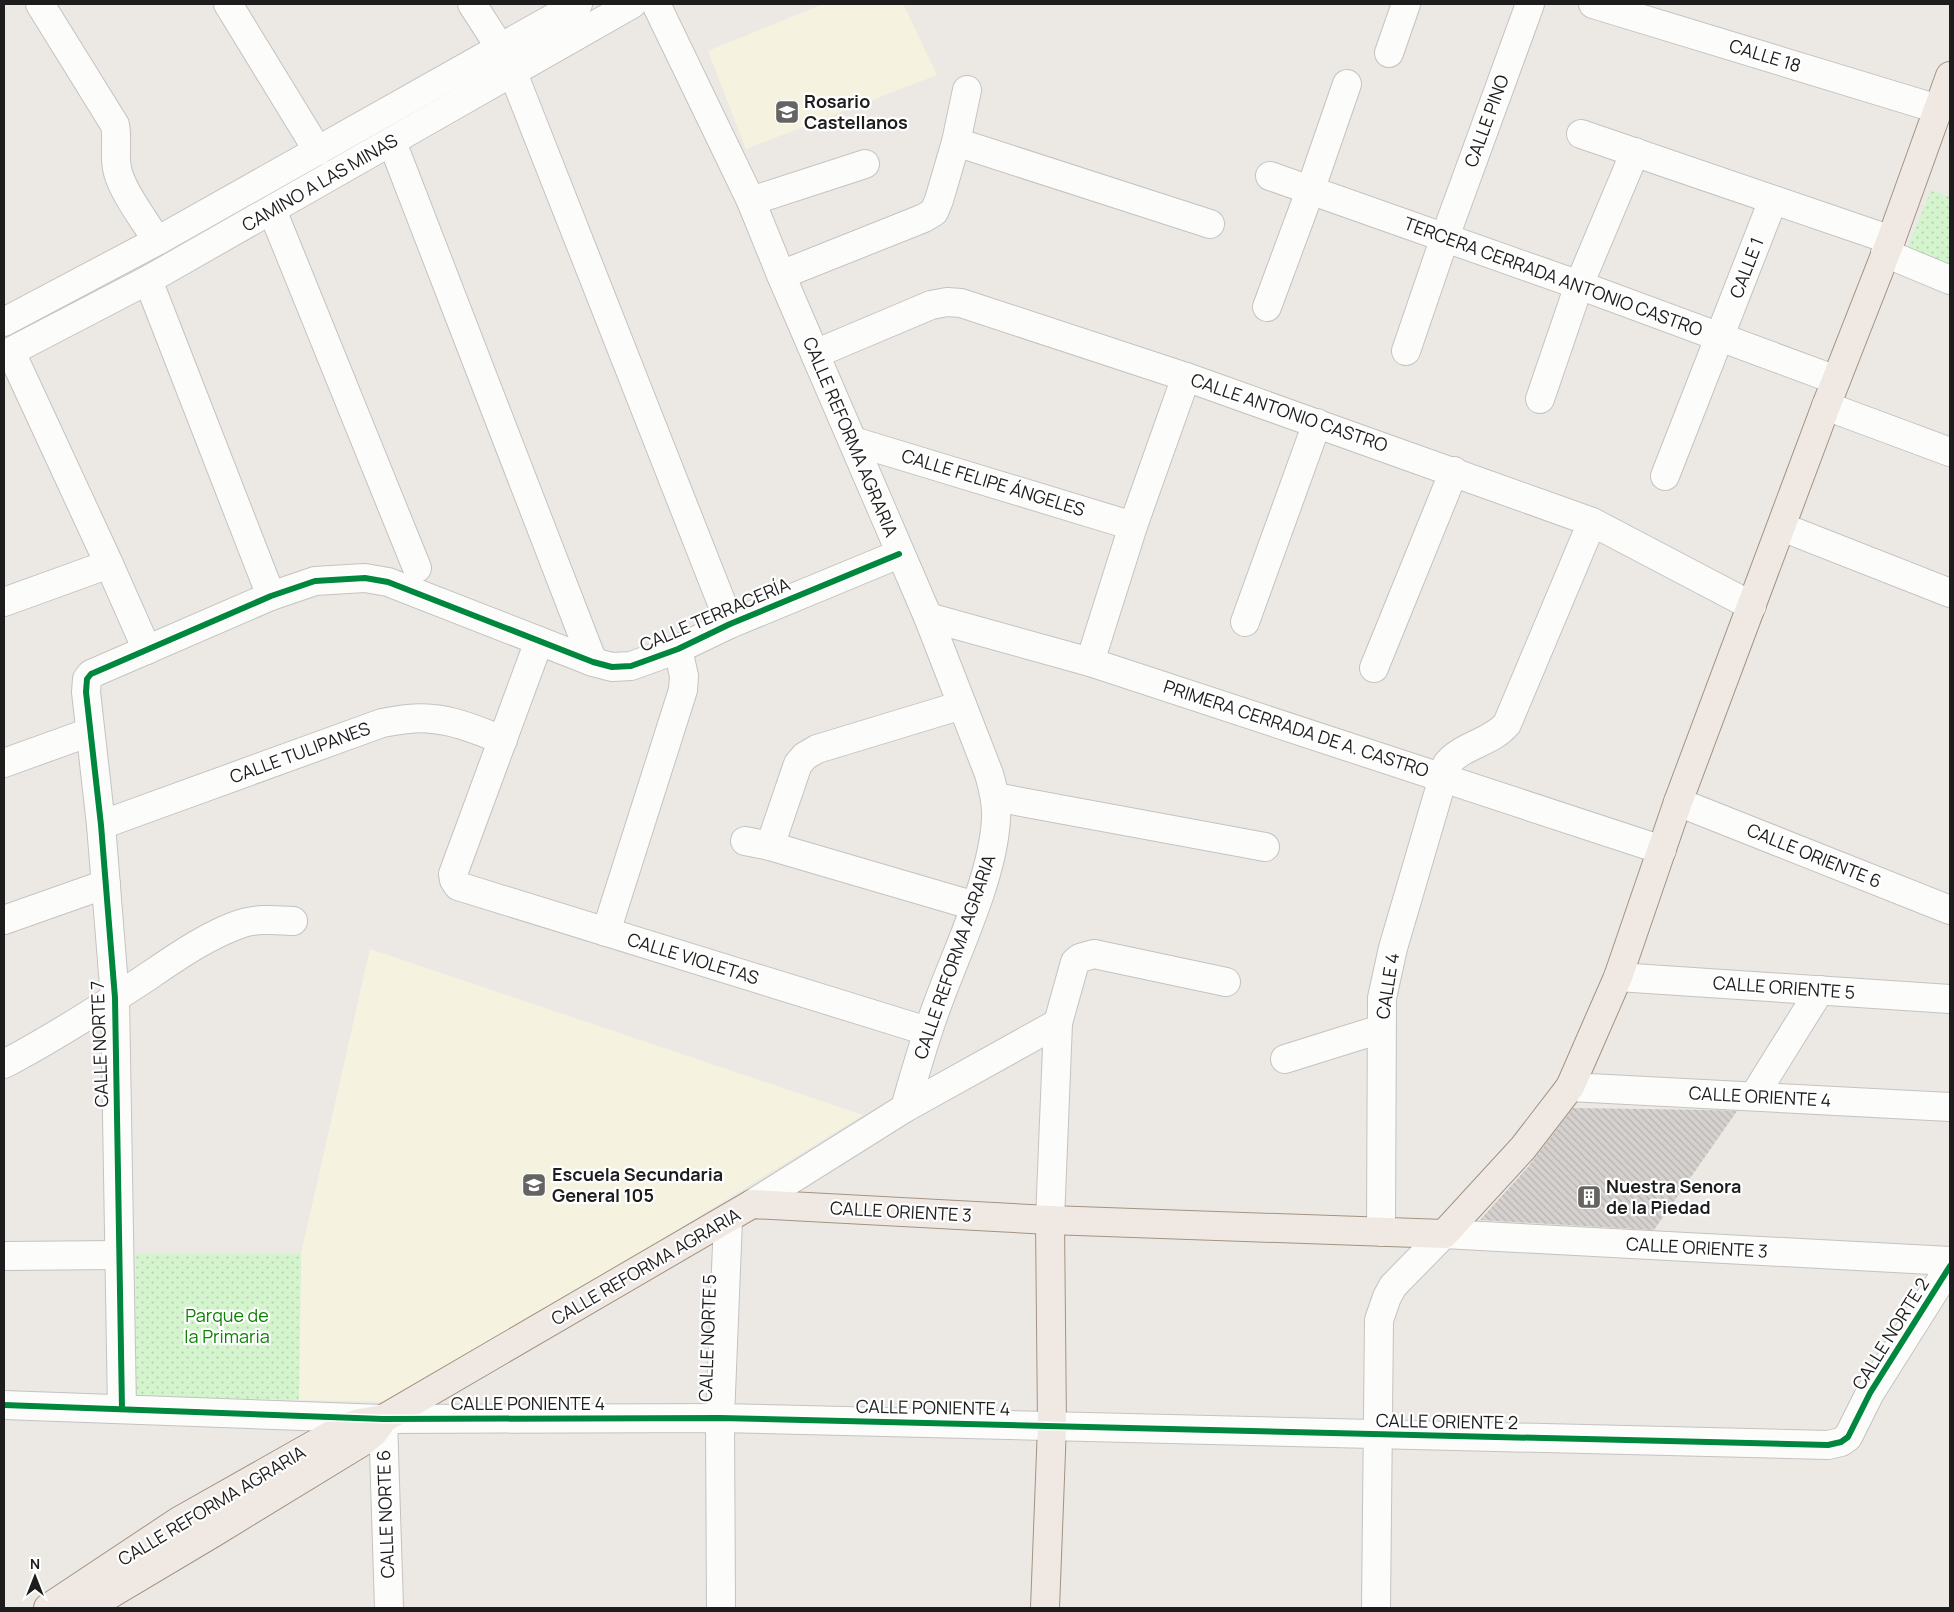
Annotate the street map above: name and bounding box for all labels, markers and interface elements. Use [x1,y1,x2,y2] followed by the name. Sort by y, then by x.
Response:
[1727,33,1804,77] street label: CALLE 18
[1458,71,1514,170] street label: CALLE PINO
[804,89,908,134] place label: Rosario Castellanos
[774,99,800,125] school or university icon: Rosario Castellanos
[237,128,402,237] street label: CAMINO A LAS MINAS
[1401,211,1706,341] street label: TERCERA CERRADA ANTONIO CASTRO
[1724,234,1769,301] street label: CALLE 1
[798,333,904,541] street label: CALLE REFORMA AGRARIA
[1188,367,1391,457] street label: CALLE ANTONIO CASTRO
[899,443,1088,521] street label: CALLE FELIPE ÁNGELES
[636,571,794,657] street label: CALLE TERRACERÍA
[1161,674,1432,782] street label: PRIMERA CERRADA DE A. CASTRO
[226,716,373,789] street label: CALLE TULIPANES
[1744,817,1885,893] street label: CALLE ORIENTE 6
[908,851,1001,1062] street label: CALLE REFORMA AGRARIA
[625,927,762,989] street label: CALLE VIOLETAS
[1370,951,1404,1021] street label: CALLE 4
[1712,970,1856,1004] street label: CALLE ORIENTE 5
[85,980,113,1108] street label: CALLE NORTE 7
[1688,1080,1832,1112] street label: CALLE ORIENTE 4
[552,1162,723,1207] place label: Escuela Secundaria General 105
[521,1172,547,1198] school or university icon: Escuela Secundaria General 105
[1606,1174,1741,1219] place label: Nuestra Senora de la Piedad
[1576,1184,1602,1210] building icon: Nuestra Senora de la Piedad
[830,1195,973,1227] street label: CALLE ORIENTE 3
[546,1202,745,1330] street label: CALLE REFORMA AGRARIA
[1626,1231,1769,1263] street label: CALLE ORIENTE 3
[1846,1273,1934,1394] street label: CALLE NORTE 2
[693,1274,721,1402] street label: CALLE NORTE 5
[184,1303,270,1348] park label: Parque de la Primaria
[451,1391,605,1415] street label: CALLE PONIENTE 4
[856,1394,1010,1420] street label: CALLE PONIENTE 4
[1376,1408,1518,1434] street label: CALLE ORIENTE 2
[113,1439,310,1571] street label: CALLE REFORMA AGRARIA
[371,1449,399,1579] street label: CALLE NORTE 6
[10,1552,60,1602] north arrow
[30,1554,40,1573] text: N

